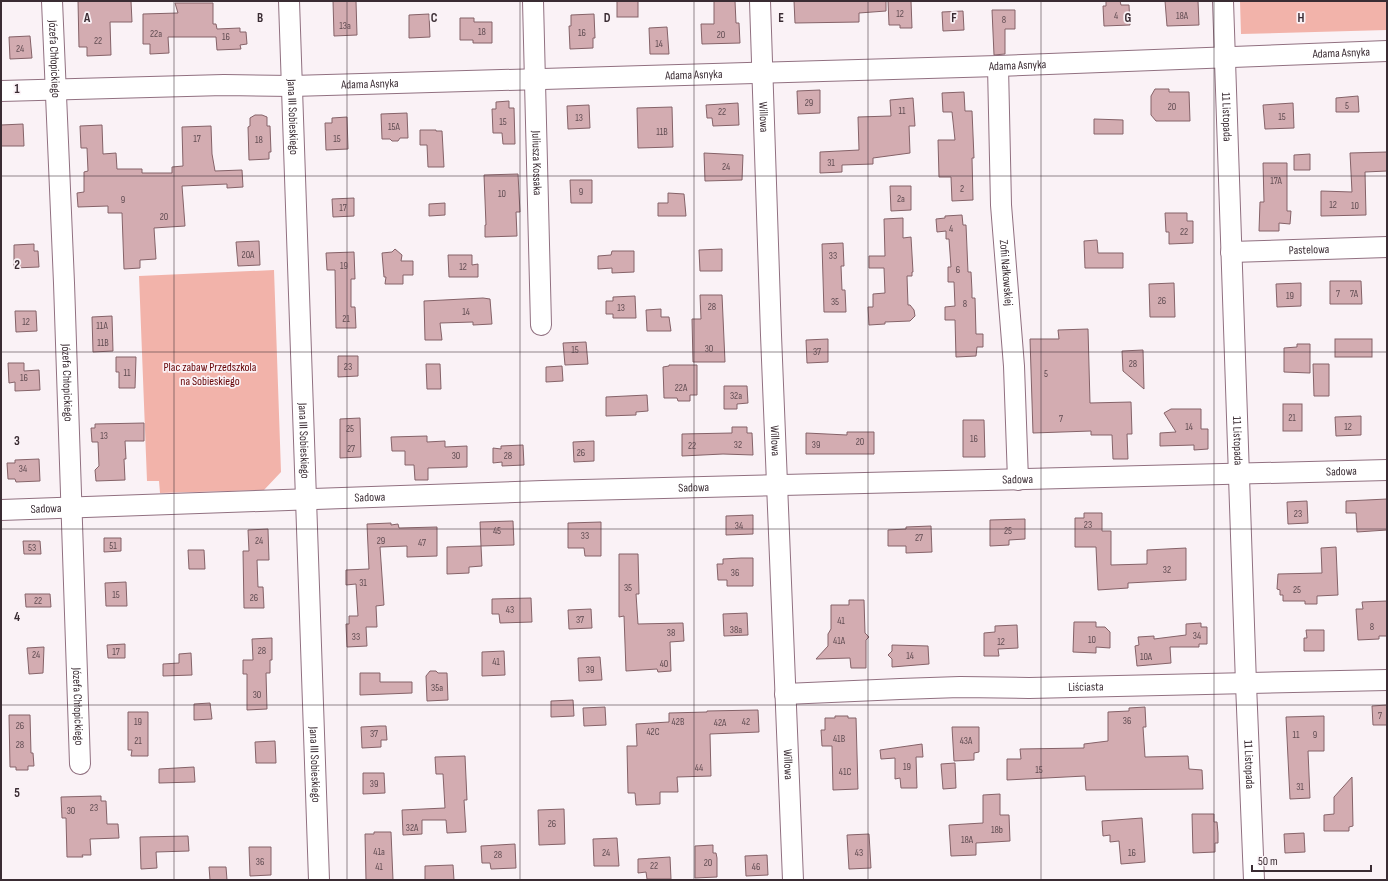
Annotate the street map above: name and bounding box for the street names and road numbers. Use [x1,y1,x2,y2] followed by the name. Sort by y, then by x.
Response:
[45,19,63,98] street label: Józefa Chłopickiego
[1311,45,1371,62] street label: Adama Asnyka
[988,57,1047,74] street label: Adama Asnyka
[664,67,723,83] street label: Adama Asnyka
[340,76,399,93] street label: Adama Asnyka
[284,78,301,155] street label: Jana III Sobieskiego
[1218,92,1235,142] street label: 11 Listopada
[755,101,771,133] street label: Willowa
[528,129,545,196] street label: Juliusza Kossaka
[996,239,1016,306] street label: Zofii Nałkowskiej
[1288,242,1330,258] street label: Pastelowa
[58,343,76,422] street label: Józefa Chłopickiego
[295,402,312,479] street label: Jana III Sobieskiego
[1229,416,1246,466] street label: 11 Listopada
[767,425,783,457] street label: Willowa
[1326,464,1357,480] street label: Sadowa
[1002,472,1034,488] street label: Sadowa
[678,480,710,496] street label: Sadowa
[354,490,386,506] street label: Sadowa
[30,501,62,517] street label: Sadowa
[69,666,86,746] street label: Józefa Chłopickiego
[1068,679,1104,695] street label: Liściasta
[306,725,323,803] street label: Jana III Sobieskiego
[1240,740,1257,790] street label: 11 Listopada
[780,749,796,780] street label: Willowa

